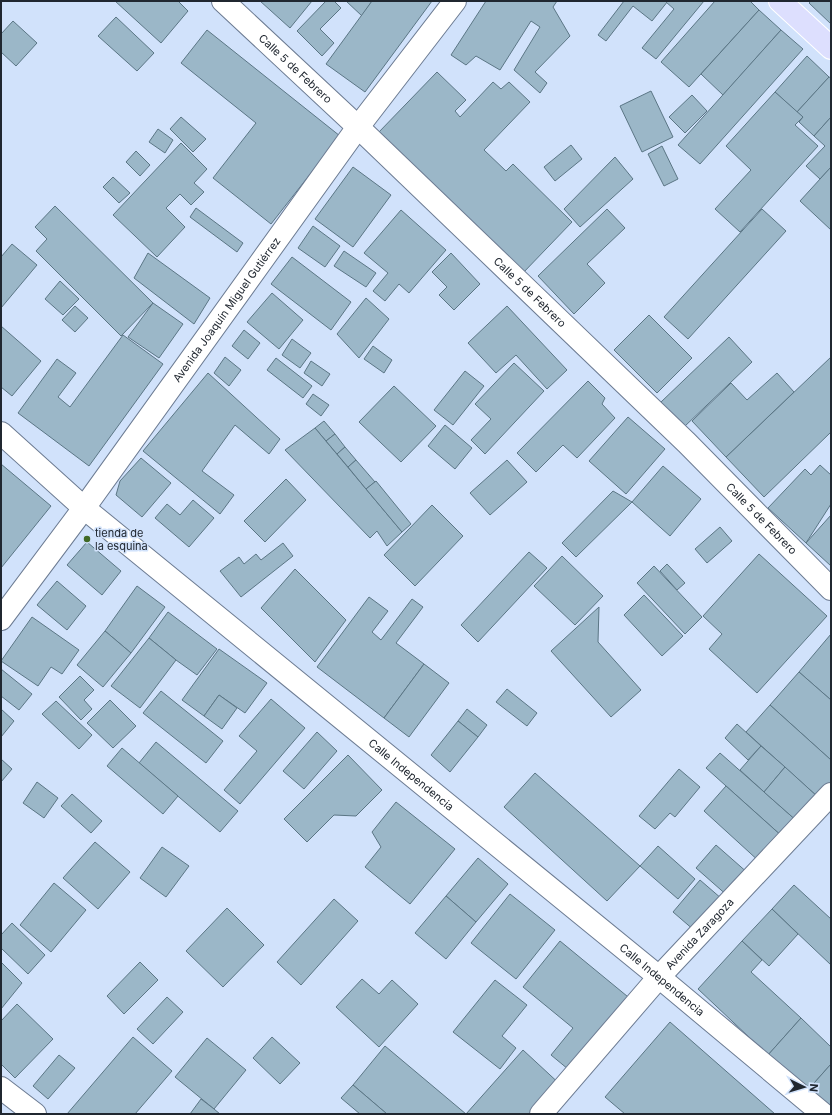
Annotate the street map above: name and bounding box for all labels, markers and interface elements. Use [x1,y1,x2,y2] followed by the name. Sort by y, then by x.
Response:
[256,31,335,106] street label: Calle 5 de Febrero
[170,234,284,385] street label: Avenida Joaquín Miguel Gutiérrez
[491,254,569,330] street label: Calle 5 de Febrero
[723,480,800,558] street label: Calle 5 de Febrero
[95,526,148,553] place label: tienda de la esquina
[82,534,92,544] marker: tienda de la esquina
[366,736,457,814] street label: Calle Independencia
[662,895,737,973] street label: Avenida Zaragoza
[617,941,707,1019] street label: Calle Independencia
[784,1067,824,1107] north arrow
[807,1083,821,1093] text: N

